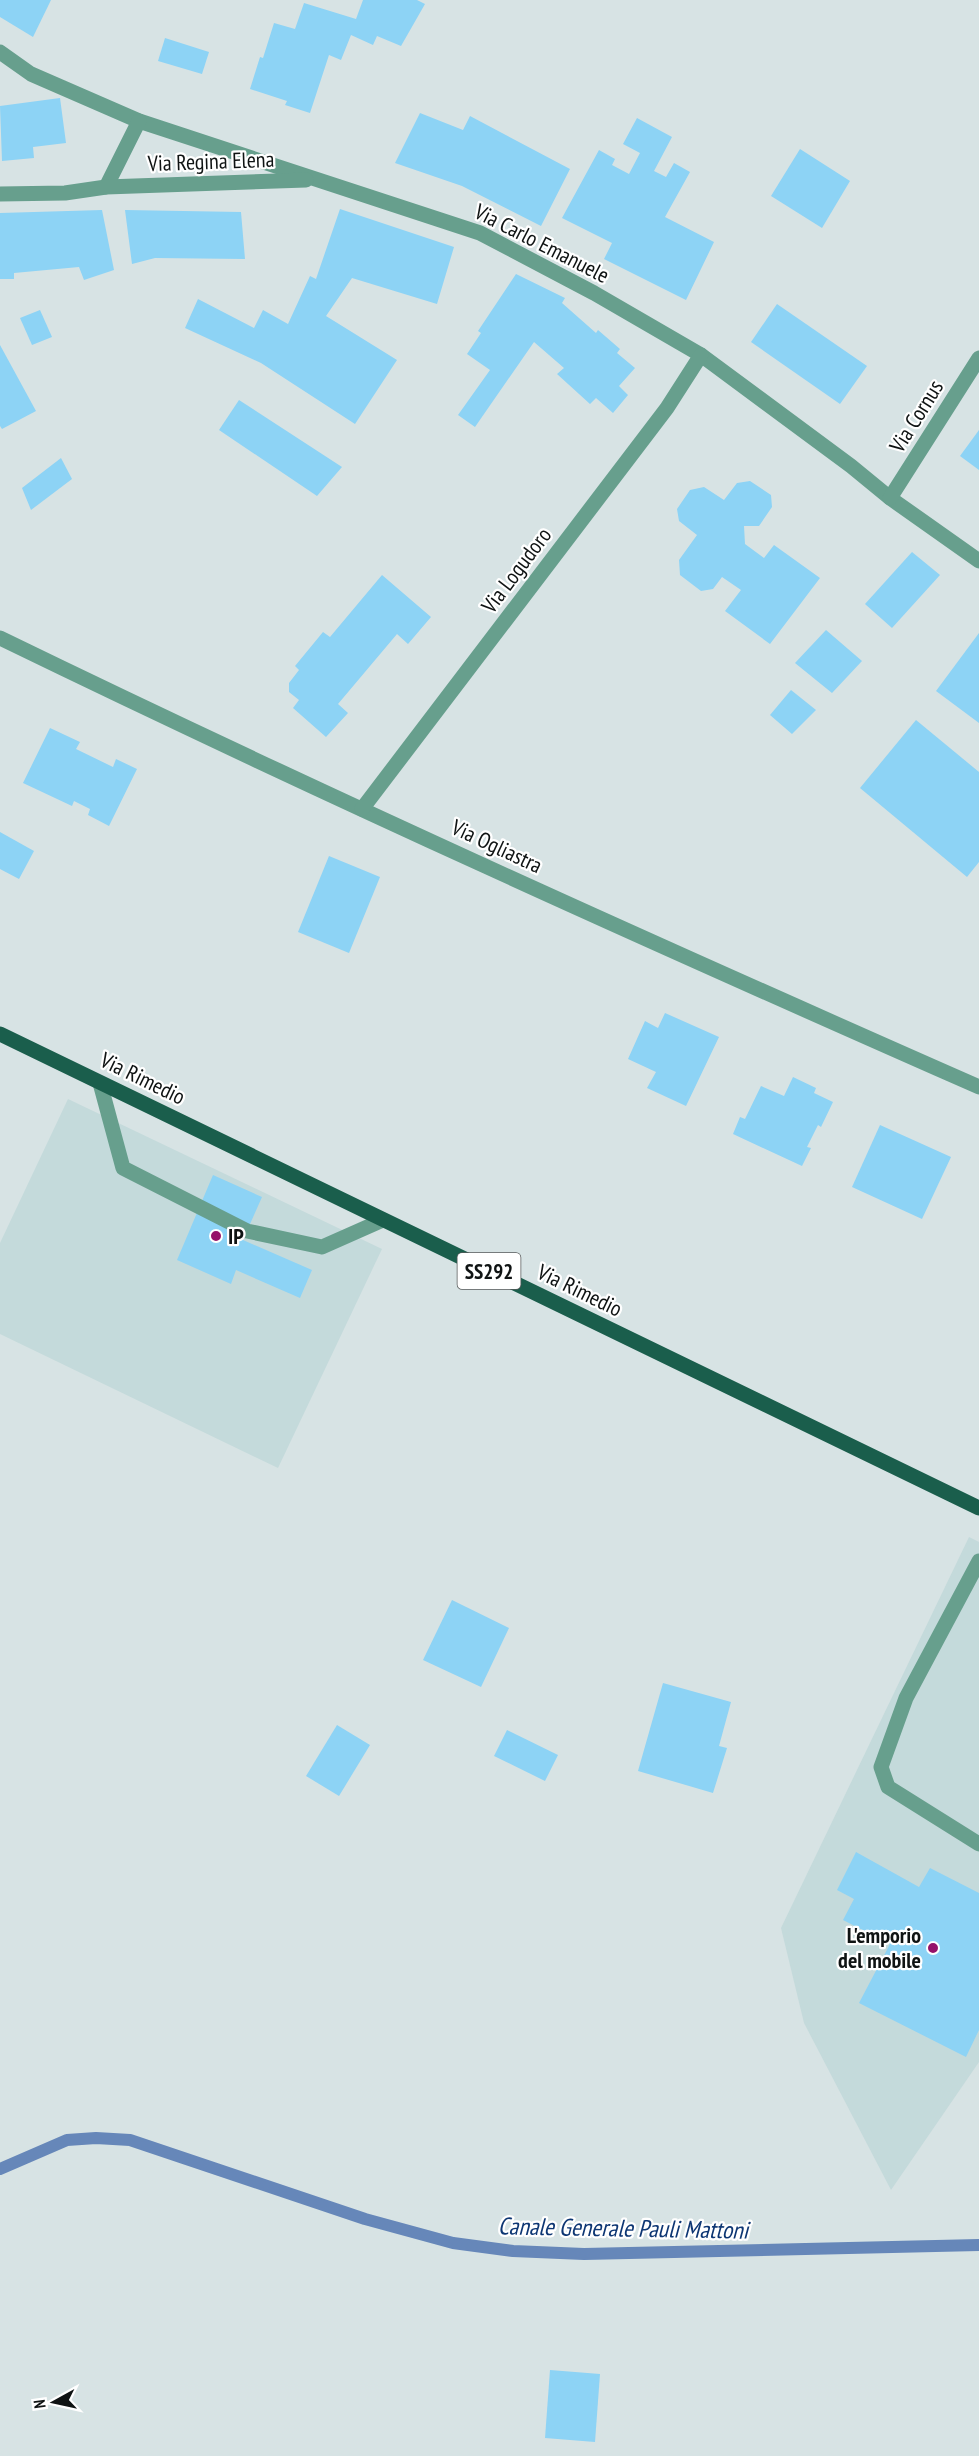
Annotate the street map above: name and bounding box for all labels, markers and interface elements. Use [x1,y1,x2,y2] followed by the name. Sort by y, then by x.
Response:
[146,145,275,177] street label: Via Regina Elena
[469,197,614,289] street label: Via Carlo Emanuele
[882,375,949,458] street label: Via Cornus
[474,522,557,619] street label: Via Logudoro
[446,812,547,879] street label: Via Ogliastra
[95,1045,190,1111] street label: Via Rimedio
[228,1222,244,1250] place label: IP
[209,1229,223,1243] marker: IP
[458,1253,520,1289] road number: SS292
[532,1257,627,1323] street label: Via Rimedio
[838,1921,921,1974] place label: L'emporio del mobile
[926,1941,940,1955] marker: L'emporio del mobile
[498,2210,751,2246] water label: Canale Generale Pauli Mattoni
[24,2372,84,2432] north arrow
[29,2398,50,2410] text: N

